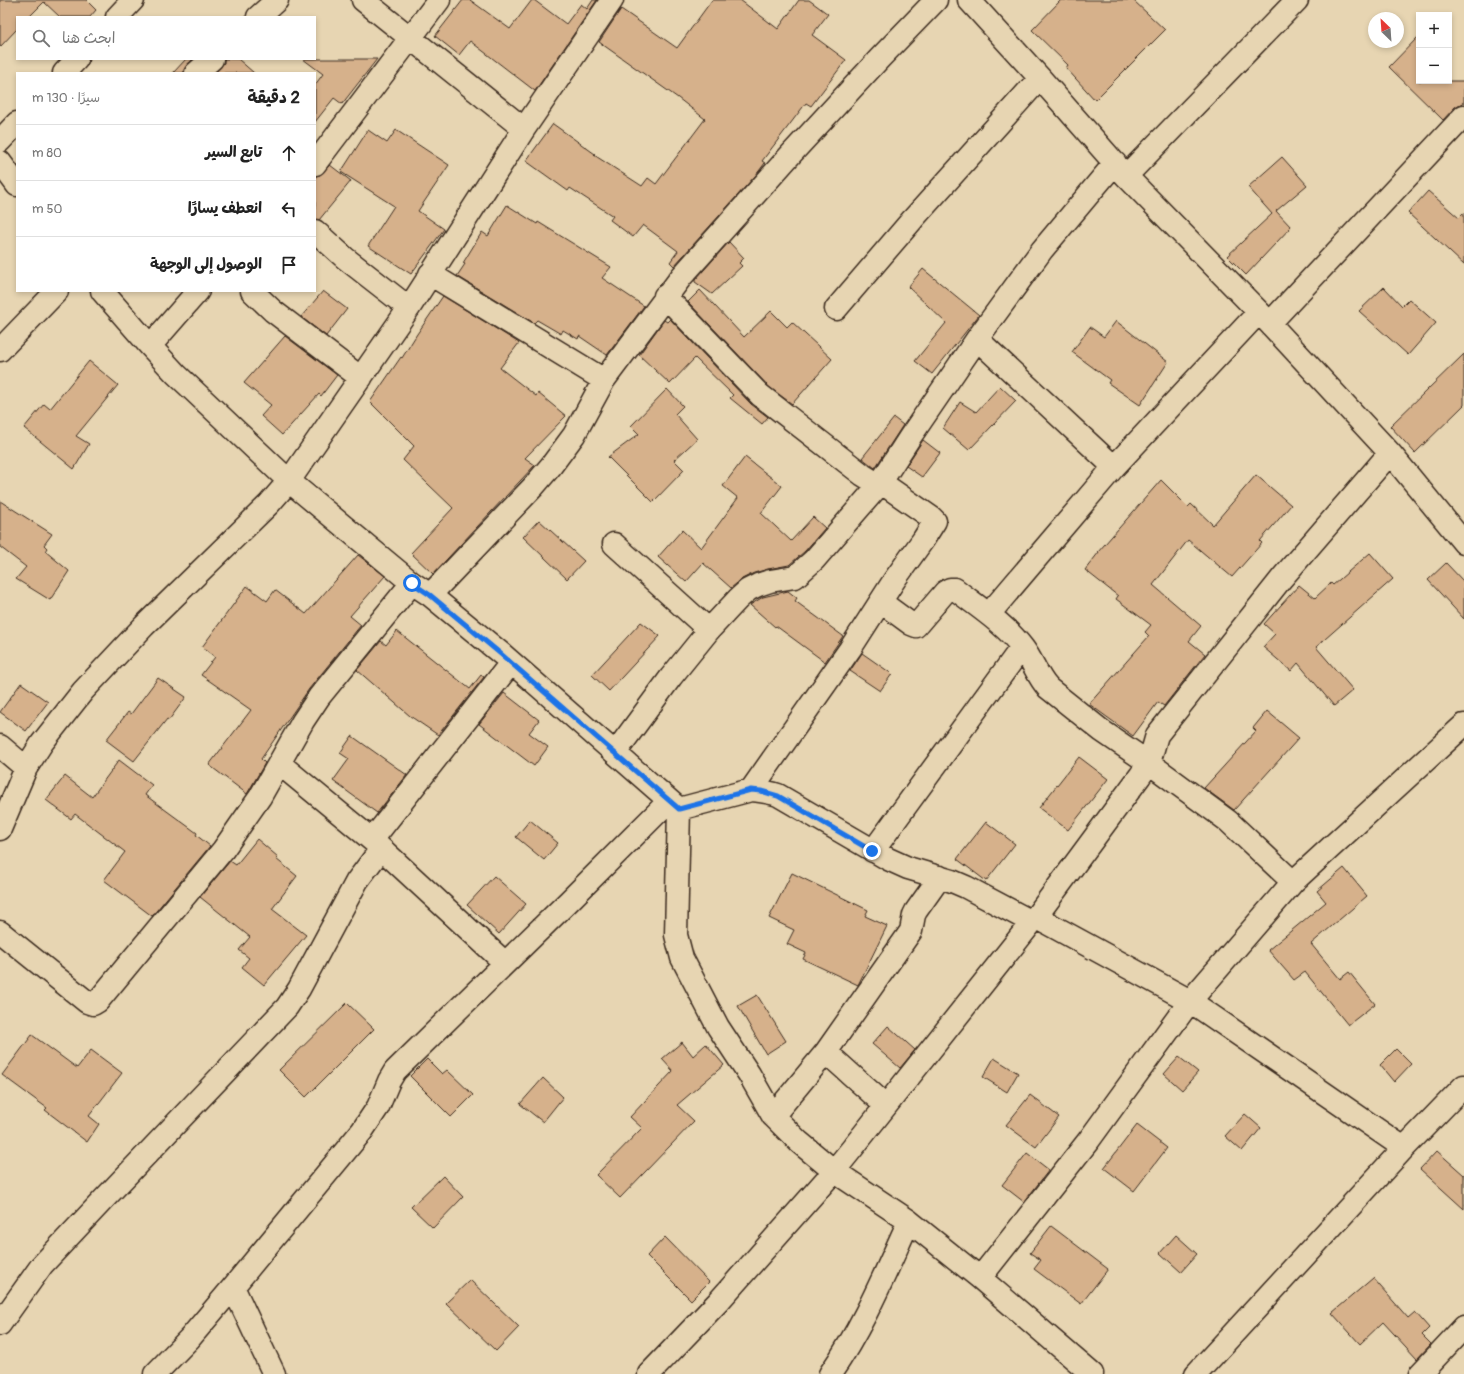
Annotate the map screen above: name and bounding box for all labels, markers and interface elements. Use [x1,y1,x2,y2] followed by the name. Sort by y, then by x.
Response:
[1368,12,1404,48] north arrow
[1416,12,1452,84] map controls
[1416,12,1452,48] button: +
[16,16,316,60] search box
[30,27,52,49] icon: search
[62,29,115,48] text: ابحث هنا
[1416,48,1452,84] button: −
[248,87,300,108] text: 2 دقيقة
[32,90,100,106] text: سيرًا · 130 m
[278,142,300,164] icon: ahead
[205,143,262,162] text: تابع السير
[32,145,62,161] text: 80 m
[278,198,300,220] icon: left
[188,199,262,218] text: انعطف يسارًا
[32,201,62,217] text: 50 m
[278,254,300,276] icon: arrive
[150,255,262,274] text: الوصول إلى الوجهة
[403,574,421,592] route start
[863,842,881,860] route end

